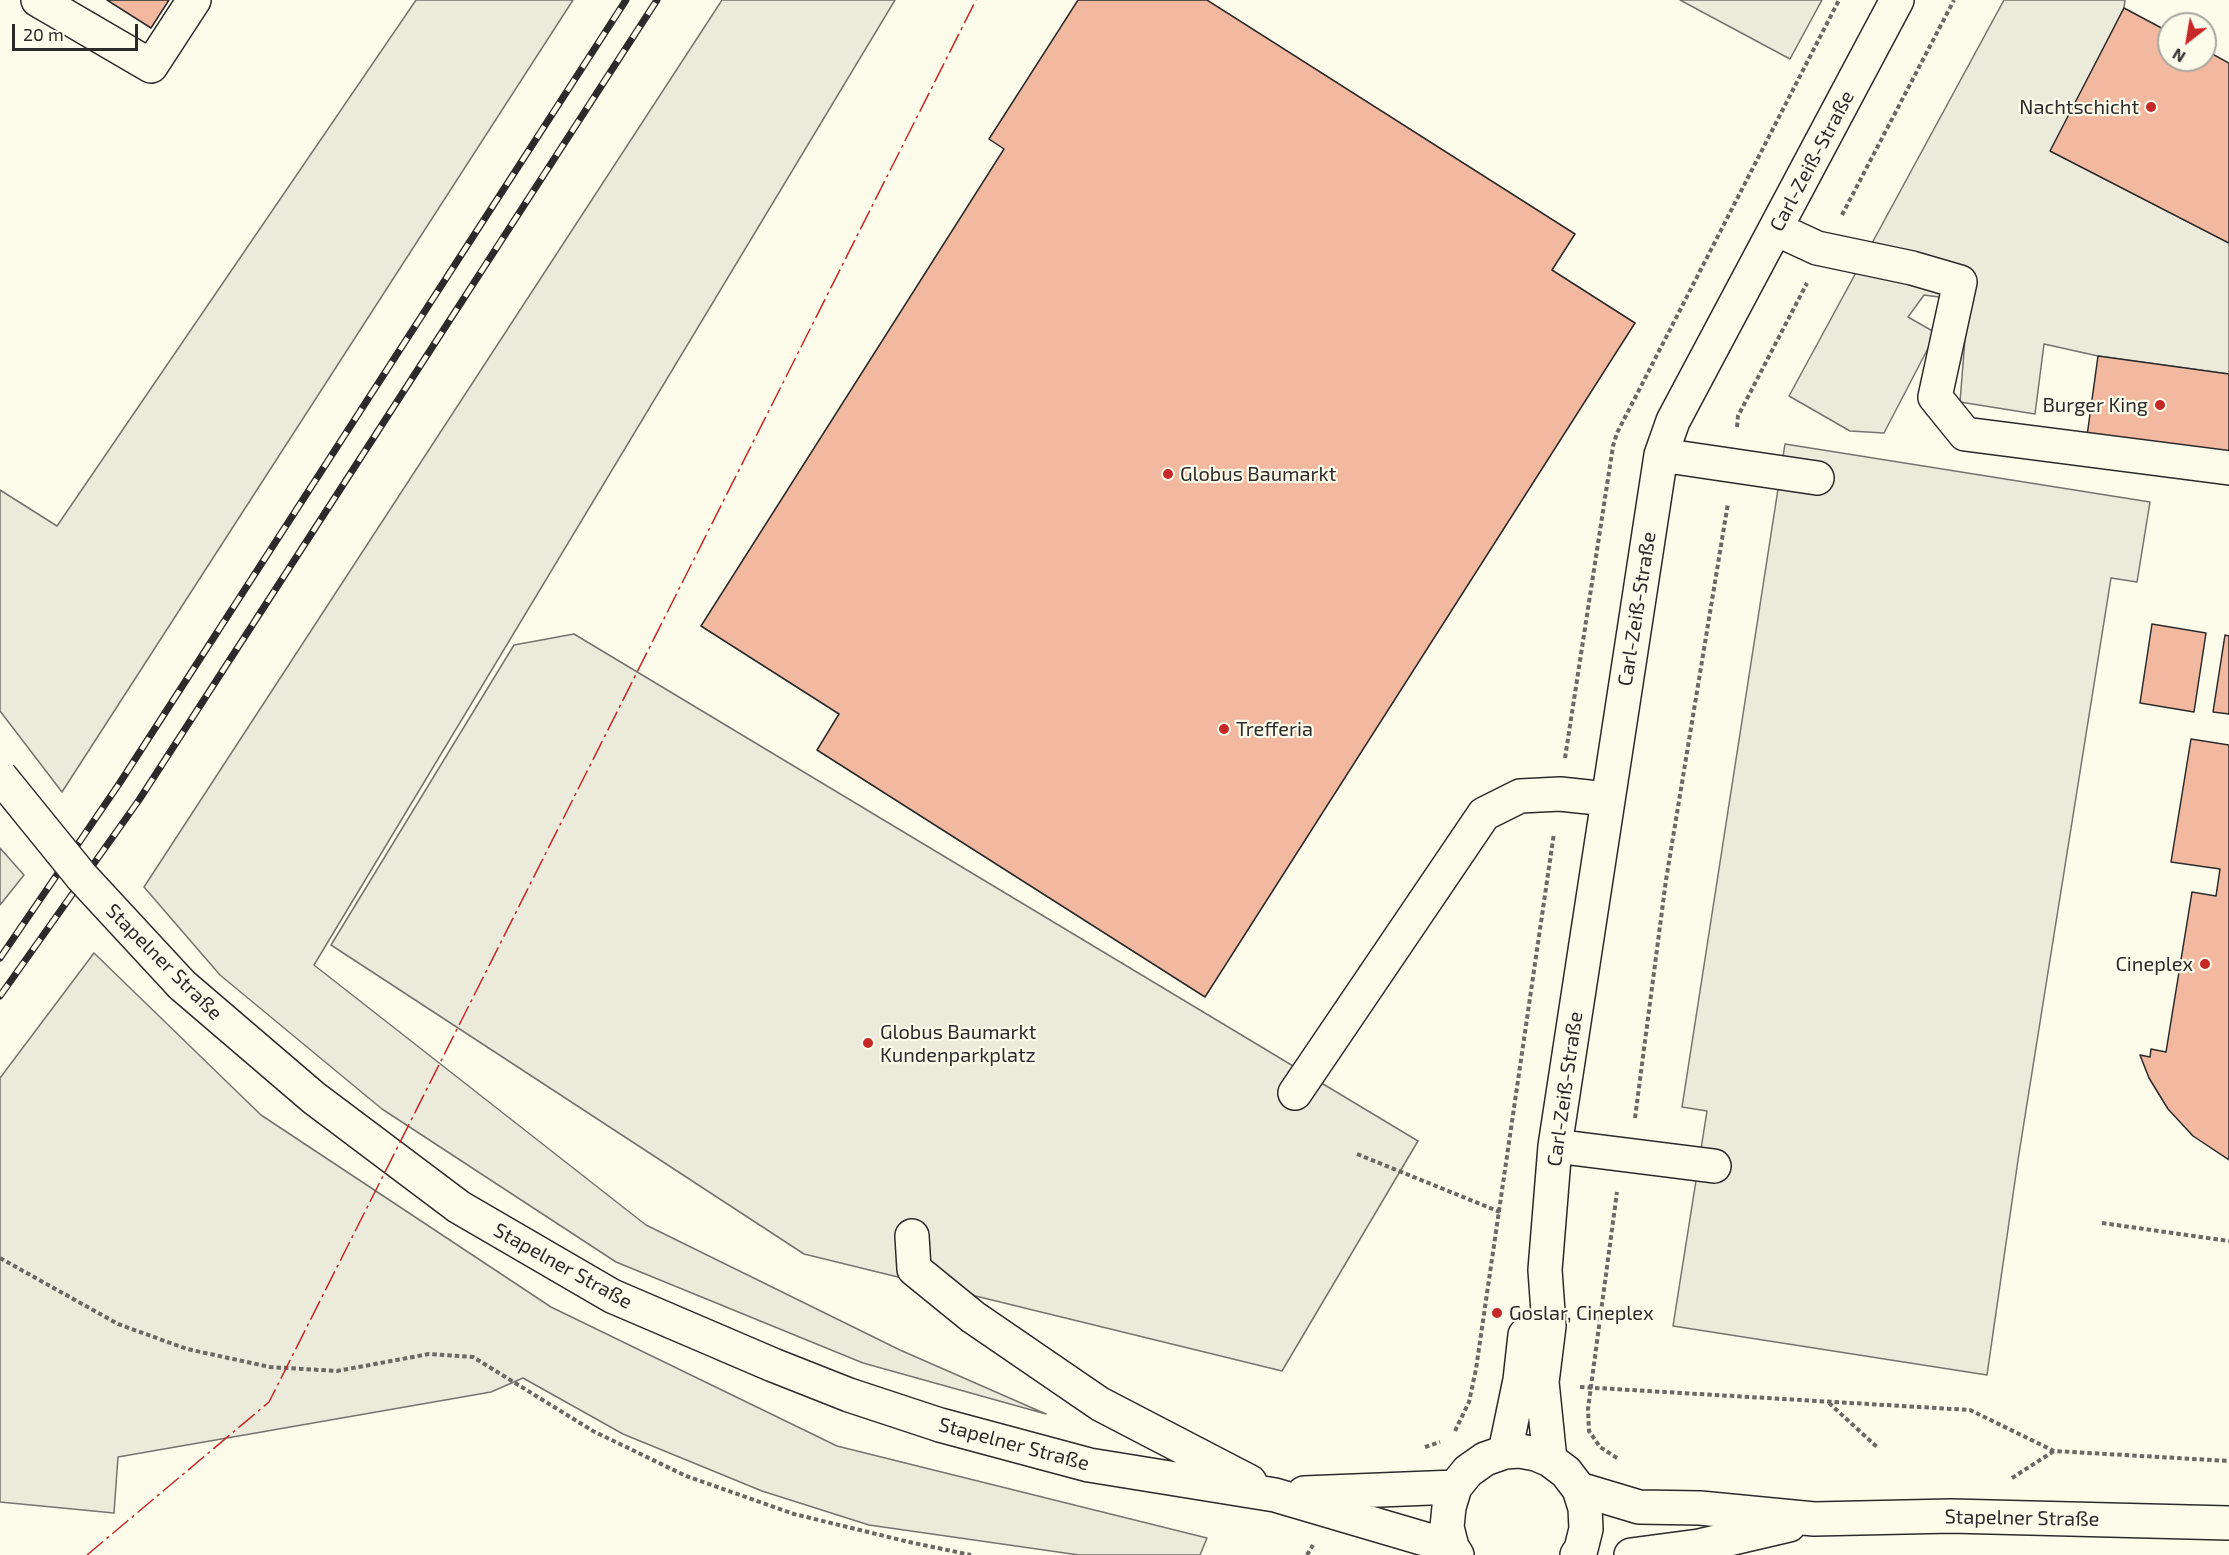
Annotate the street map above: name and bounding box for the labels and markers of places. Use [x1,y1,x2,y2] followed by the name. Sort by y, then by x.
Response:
[2019,95,2139,119] place label: Nachtschicht
[2144,100,2158,114] marker: Nachtschicht
[2042,393,2148,417] place label: Burger King
[2153,398,2167,412] marker: Burger King
[1180,462,1336,486] place label: Globus Baumarkt
[1161,467,1175,481] marker: Globus Baumarkt
[1236,717,1313,741] place label: Trefferia
[1217,722,1231,736] marker: Trefferia
[2115,952,2193,976] place label: Cineplex
[2198,957,2212,971] marker: Cineplex
[880,1020,1036,1067] place label: Globus Baumarkt Kundenparkplatz
[861,1036,875,1050] marker: Globus Baumarkt Kundenparkplatz
[1509,1301,1654,1325] place label: Goslar, Cineplex
[1490,1306,1504,1320] marker: Goslar, Cineplex

